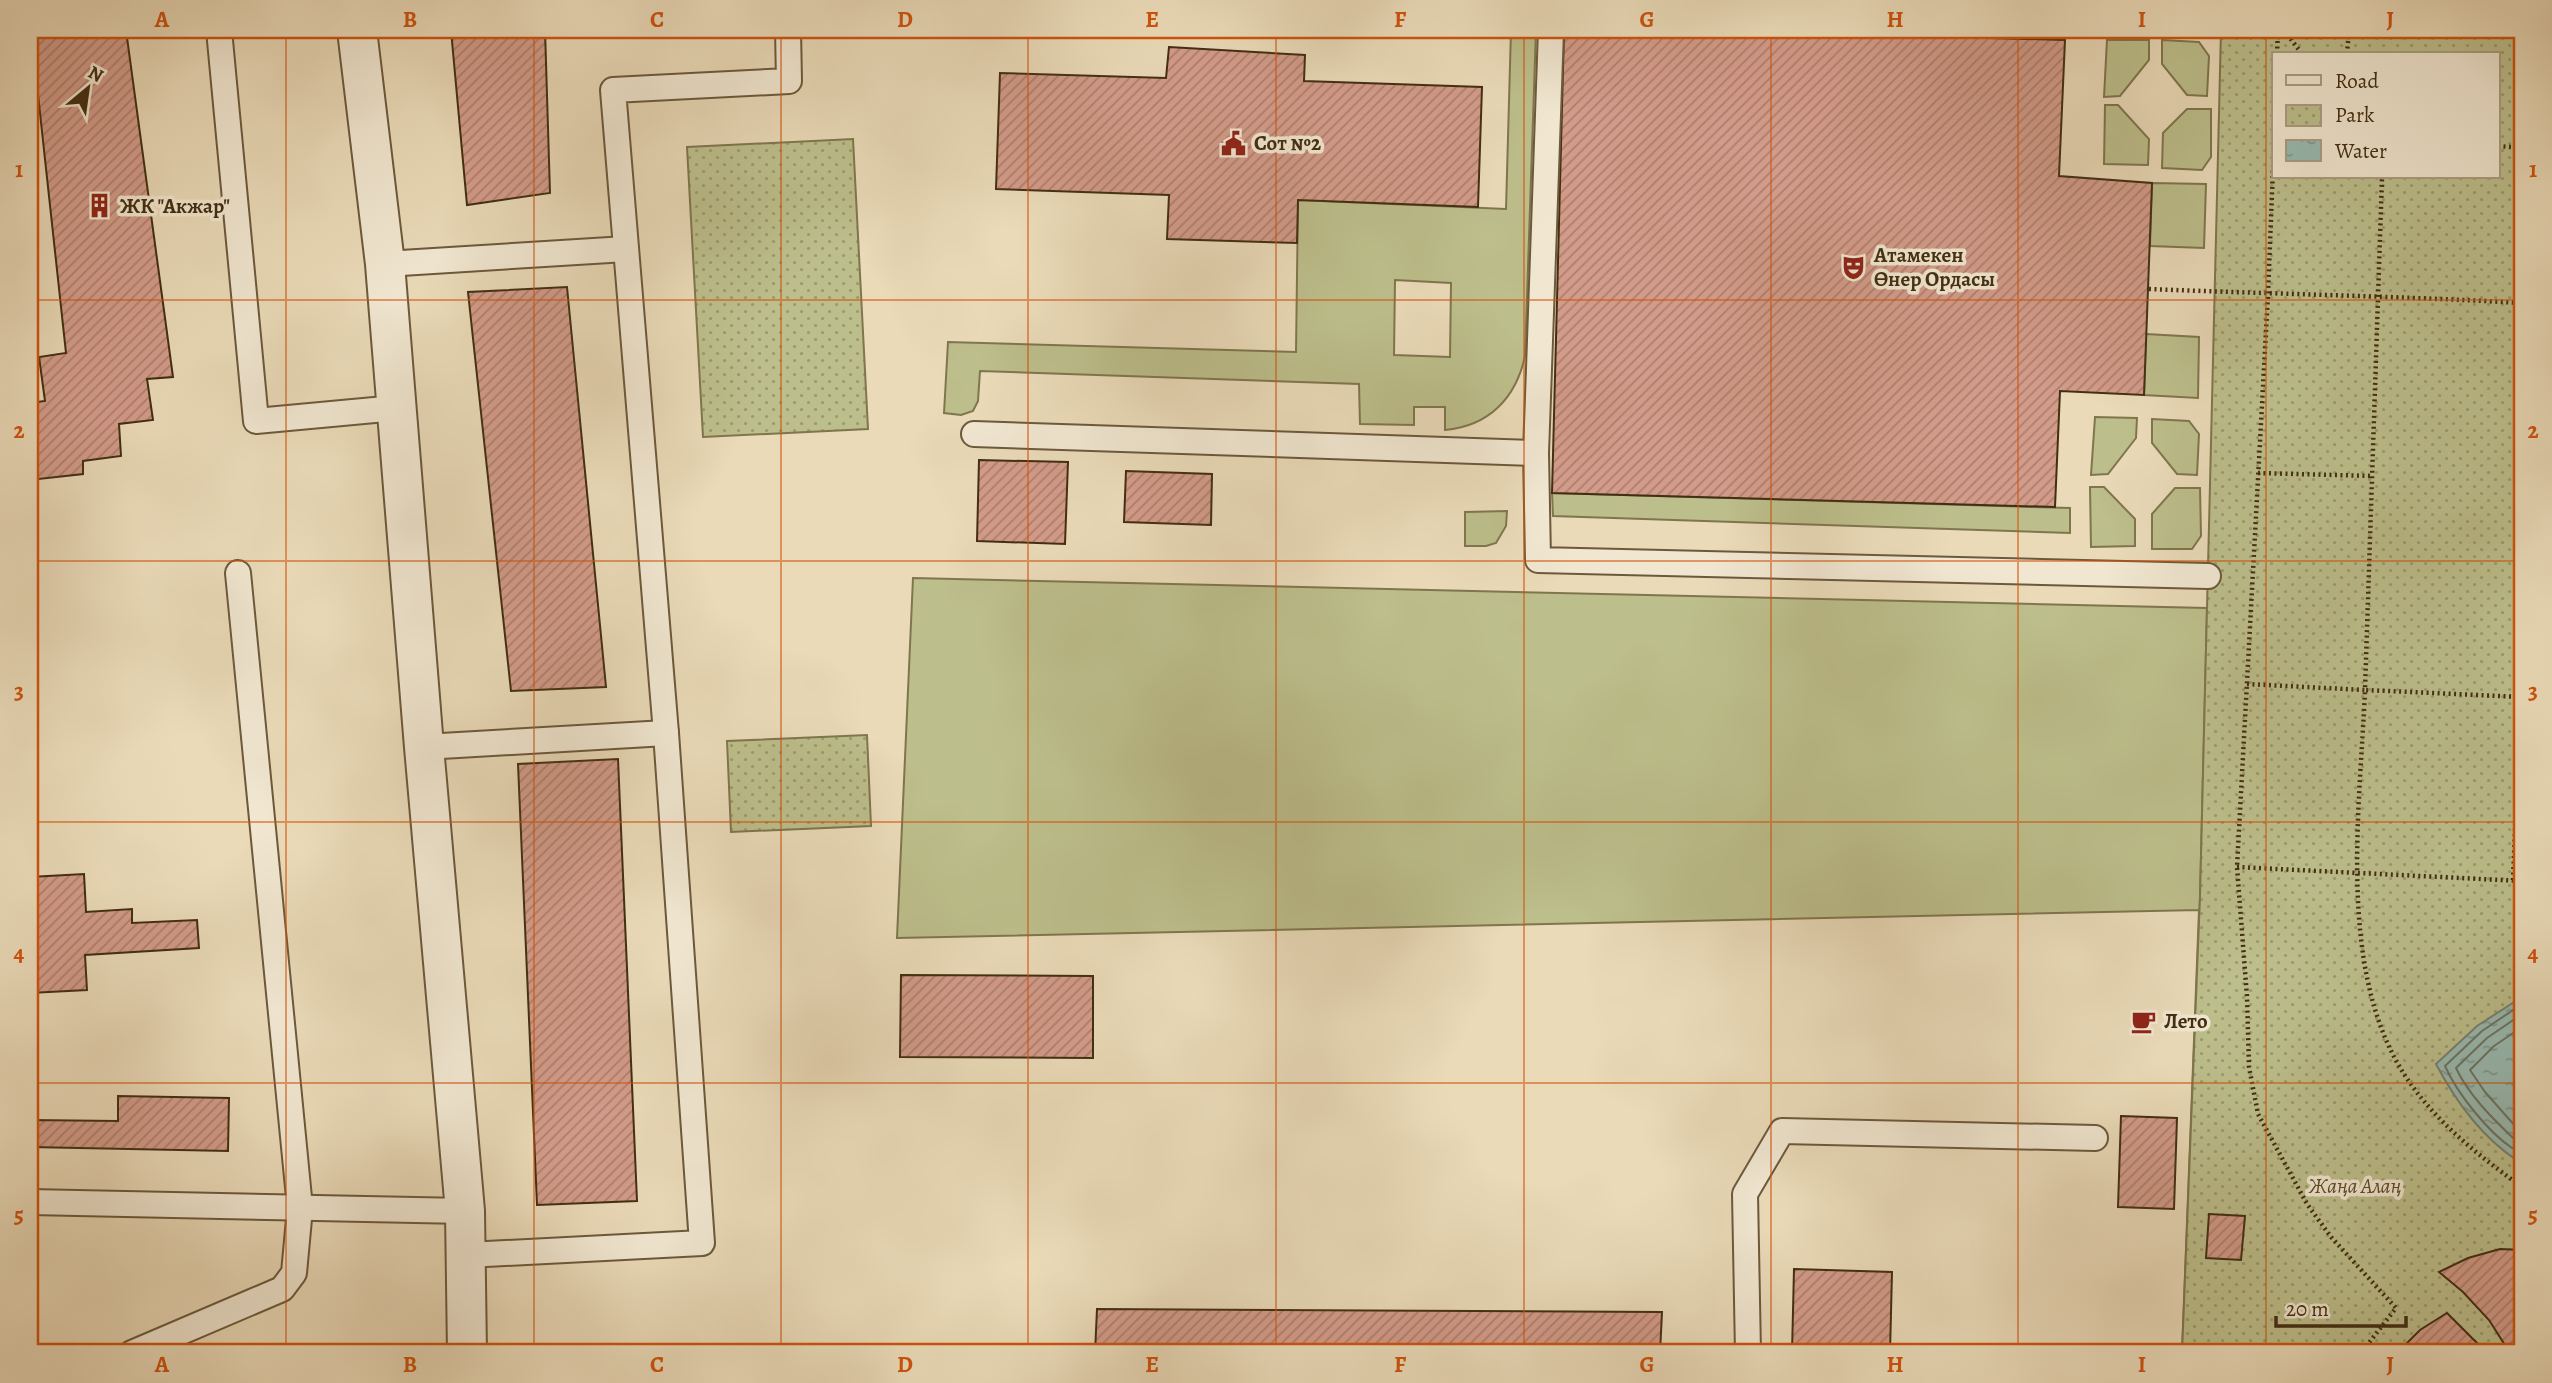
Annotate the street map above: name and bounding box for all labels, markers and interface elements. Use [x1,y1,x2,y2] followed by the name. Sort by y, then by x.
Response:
[154,4,170,35] text: A
[403,4,417,35] text: B
[650,4,664,35] text: C
[897,4,913,35] text: D
[1145,4,1159,35] text: E
[1394,4,1407,35] text: F
[1639,4,1655,35] text: G
[1886,4,1904,35] text: H
[2138,4,2146,35] text: I
[2386,4,2394,35] text: J
[52,52,122,122] north arrow
[2272,52,2500,178] legend
[83,59,108,89] text: N
[2335,67,2379,95] text: Road
[2335,101,2375,129] text: Park
[1220,129,1248,157] public building icon: Сот №2
[1254,129,1321,157] place label: Сот №2
[2334,137,2387,165] text: Water
[15,154,23,185] text: 1
[2529,154,2537,185] text: 1
[86,192,114,220] building icon: ЖК "Акжар"
[120,192,230,220] place label: ЖК "Акжар"
[1873,241,1995,293] place label: Атамекен Өнер Ордасы
[1840,253,1868,281] theatre icon: Атамекен Өнер Ордасы
[13,415,25,446] text: 2
[2527,415,2539,446] text: 2
[14,676,24,707] text: 3
[2528,676,2538,707] text: 3
[14,938,25,969] text: 4
[2528,938,2539,969] text: 4
[2130,1007,2158,1035] cafe icon: Лето
[2164,1007,2208,1035] place label: Лето
[2308,1172,2402,1200] park label: Жаңа Алаң
[14,1199,24,1230] text: 5
[2528,1199,2538,1230] text: 5
[2276,1285,2405,1329] scale bar
[2286,1295,2329,1323] text: 20 m
[154,1349,170,1380] text: A
[403,1349,417,1380] text: B
[650,1349,664,1380] text: C
[897,1349,913,1380] text: D
[1145,1349,1159,1380] text: E
[1394,1349,1407,1380] text: F
[1639,1349,1655,1380] text: G
[1886,1349,1904,1380] text: H
[2138,1349,2146,1380] text: I
[2386,1349,2394,1380] text: J

